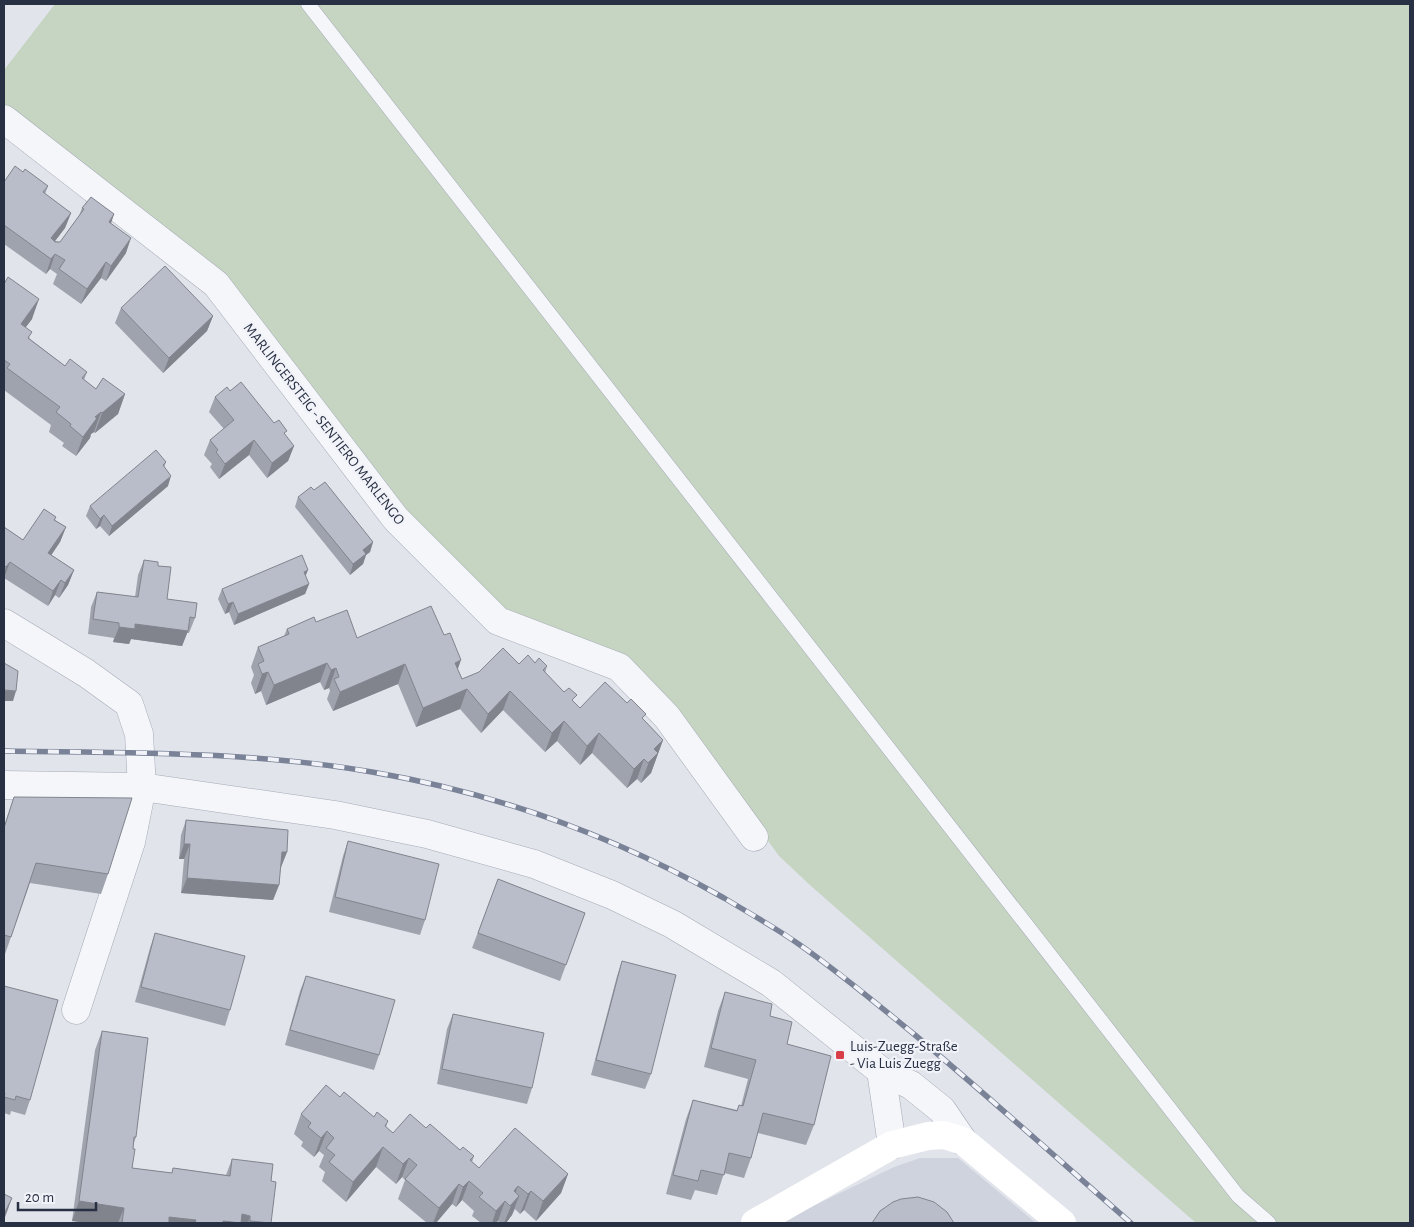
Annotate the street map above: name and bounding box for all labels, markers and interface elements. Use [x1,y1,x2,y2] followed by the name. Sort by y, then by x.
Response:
[241,320,407,528] street label: MARLINGERSTEIG - SENTIERO MARLENGO
[850,1039,958,1071] place label: Luis-Zuegg-Straße - Via Luis Zuegg
[834,1049,846,1061] marker: Luis-Zuegg-Straße - Via Luis Zuegg
[18,1180,95,1212] scale bar
[25,1190,54,1205] text: 20 m

